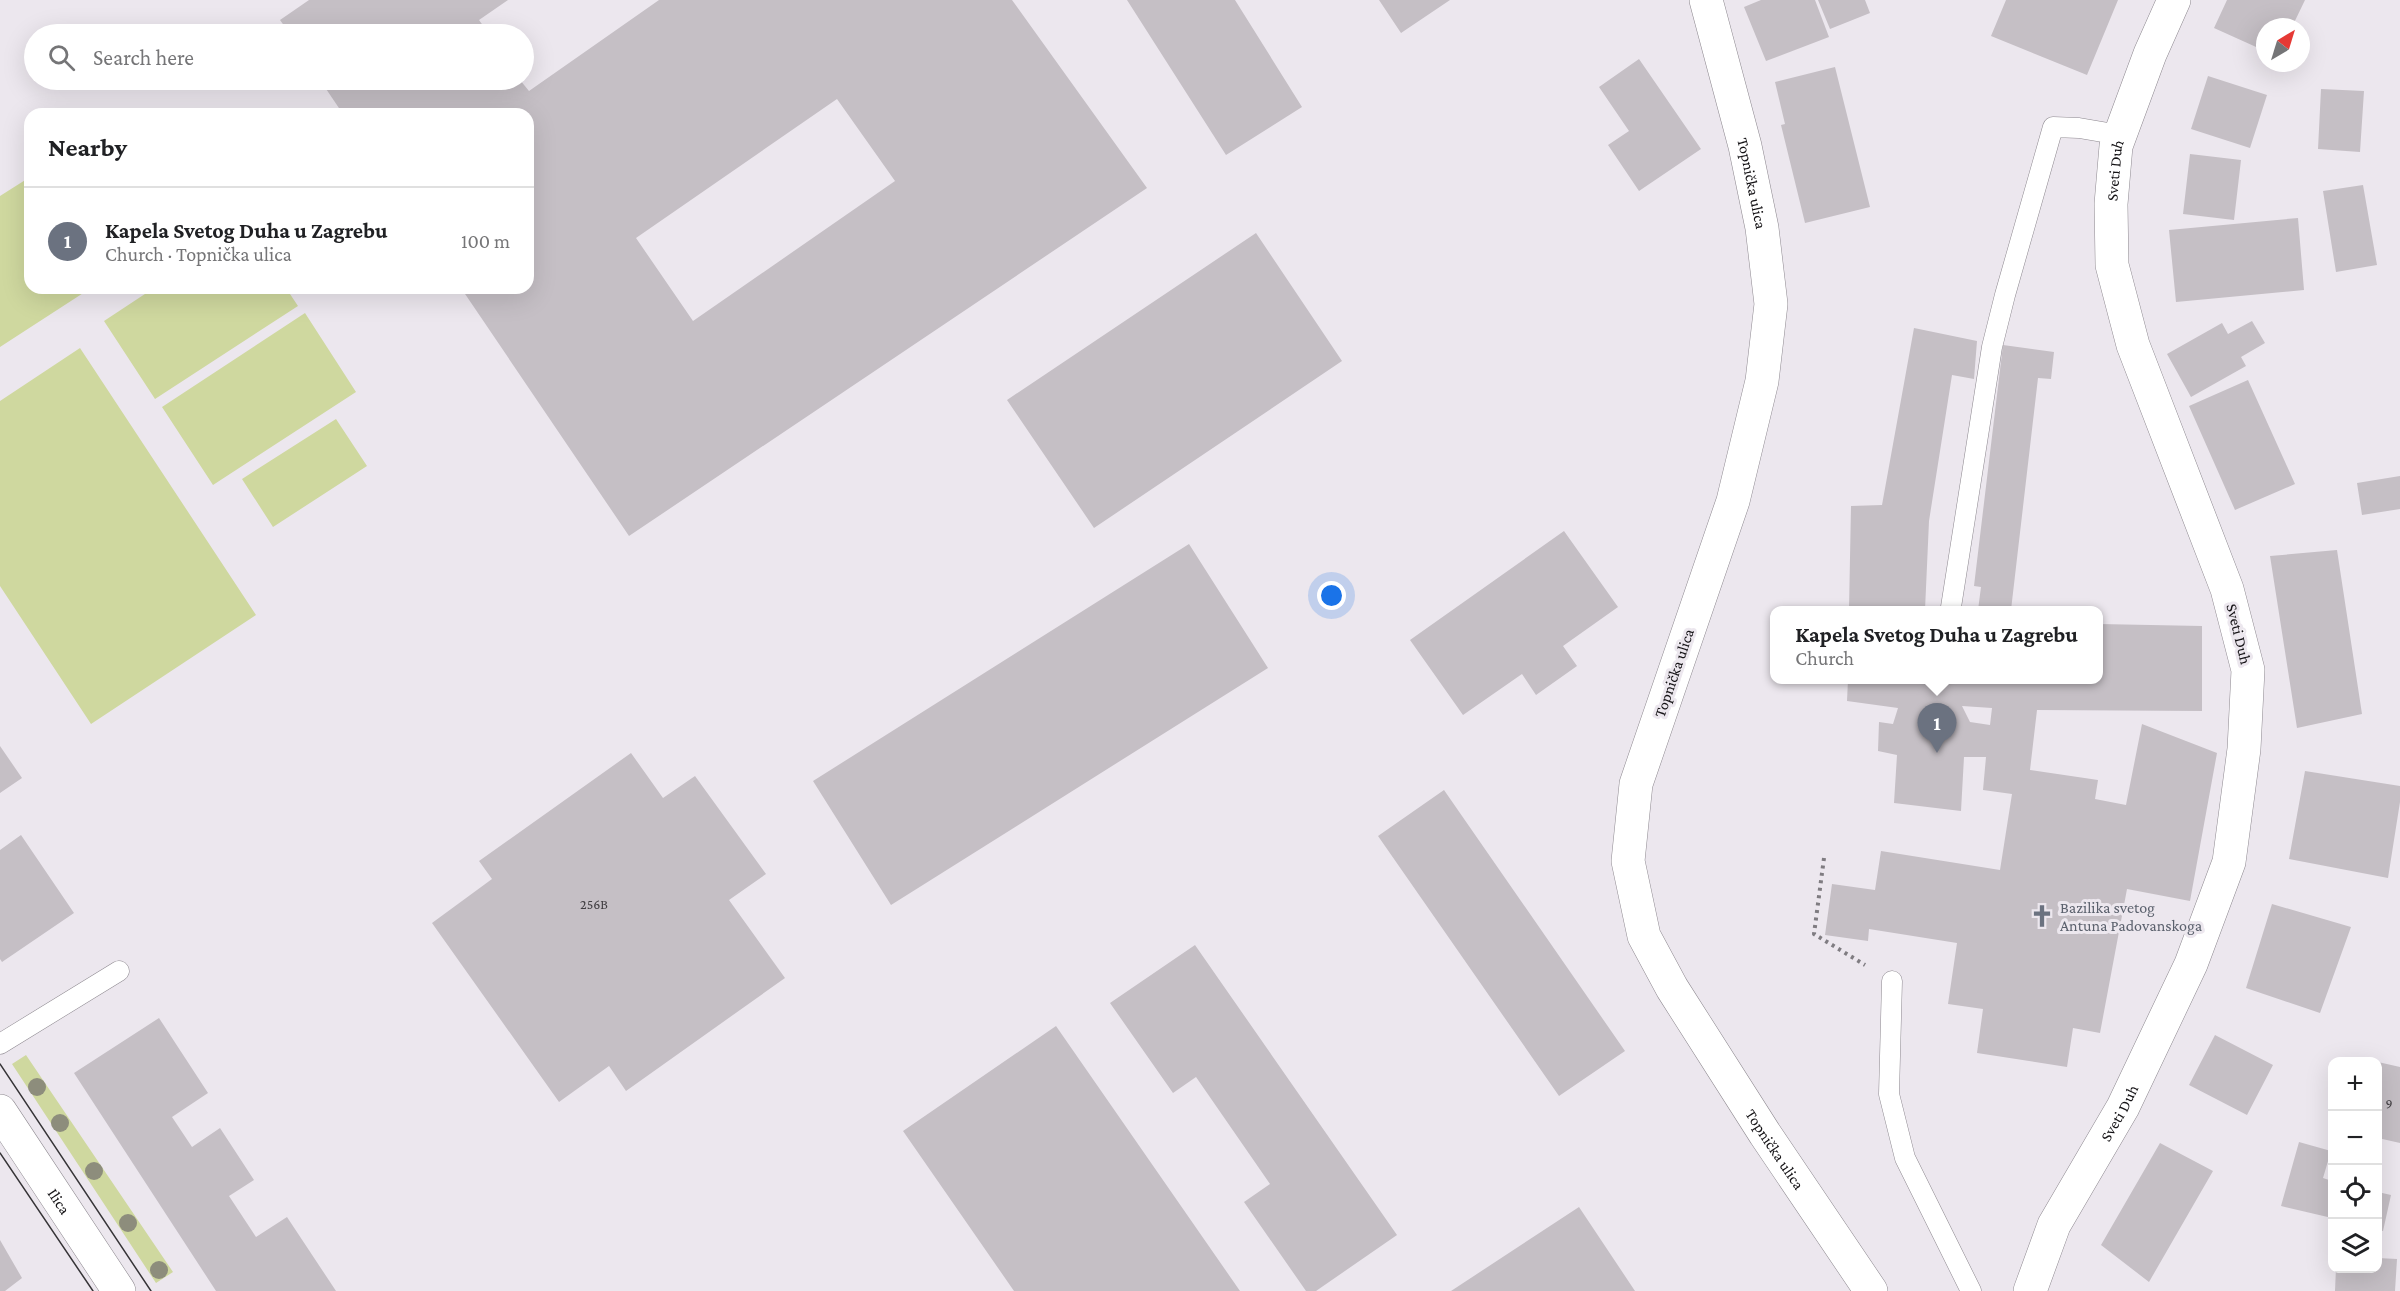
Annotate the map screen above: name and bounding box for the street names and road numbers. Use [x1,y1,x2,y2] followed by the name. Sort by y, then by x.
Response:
[1735,136,1771,231] street label: Topnička ulica
[2103,136,2126,202] street label: Sveti Duh
[2223,602,2255,666] street label: Sveti Duh
[1651,626,1698,720] street label: Topnička ulica
[2097,1081,2141,1144] street label: Sveti Duh
[1743,1106,1808,1193] street label: Topnička ulica
[45,1185,75,1218] street label: Ilica

